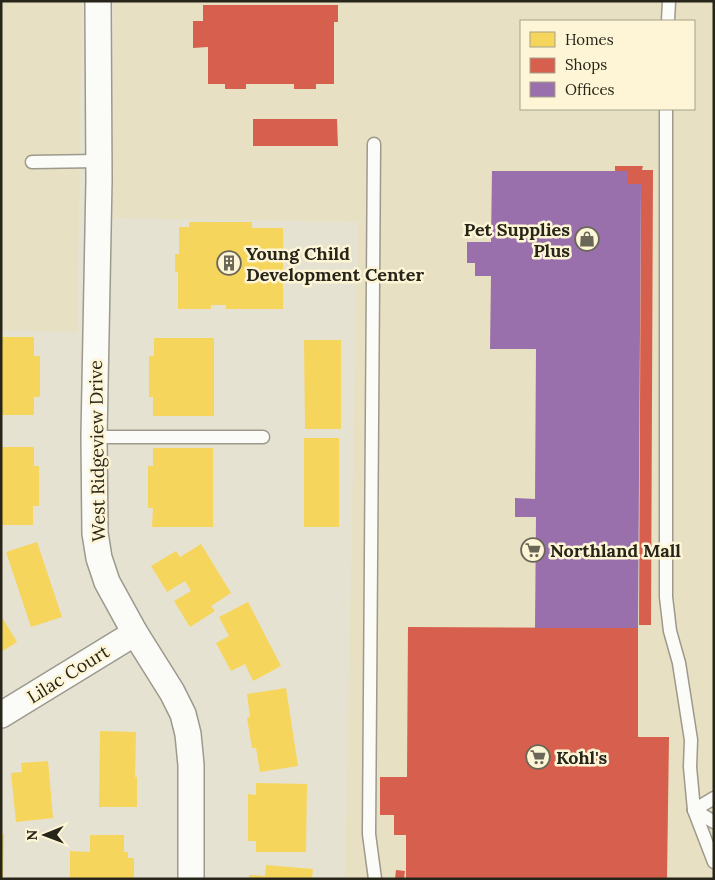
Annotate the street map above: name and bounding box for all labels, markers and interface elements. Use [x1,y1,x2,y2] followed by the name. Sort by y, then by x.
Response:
[520,20,695,110] legend
[565,30,614,49] text: Homes
[565,55,607,74] text: Shops
[565,80,615,99] text: Offices
[464,218,570,262] place label: Pet Supplies Plus
[574,226,600,252] shop icon: Pet Supplies Plus
[246,242,424,286] place label: Young Child Development Center
[216,250,242,276] building icon: Young Child Development Center
[84,360,110,542] street label: West Ridgeview Drive
[520,537,546,563] supermarket icon: Northland Mall
[550,539,681,562] place label: Northland Mall
[23,640,113,708] street label: Lilac Court
[525,744,551,770] supermarket icon: Kohl's
[556,746,607,769] place label: Kohl's
[20,810,70,860] north arrow
[23,829,41,841] text: N

